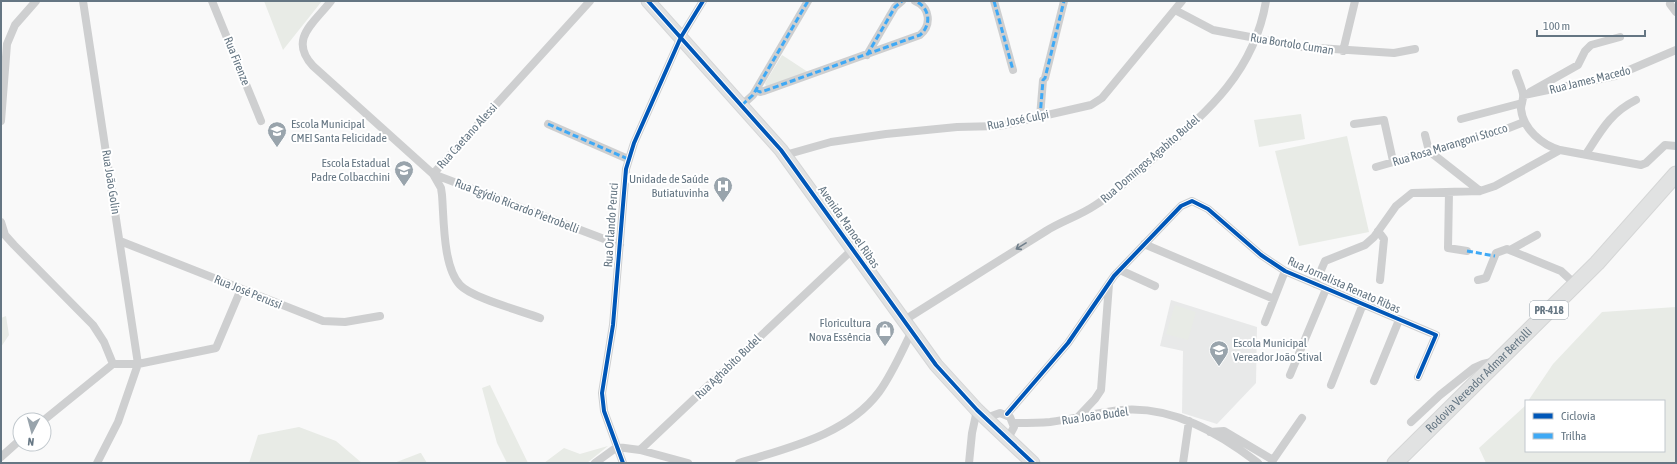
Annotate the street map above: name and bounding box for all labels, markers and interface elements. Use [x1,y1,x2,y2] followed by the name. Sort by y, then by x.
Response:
[1537,12,1645,38] scale bar
[1543,19,1570,33] text: 100 m
[1249,30,1335,58] street label: Rua Bortolo Cuman
[221,35,253,87] street label: Rua Firenze
[1548,63,1632,97] street label: Rua James Macedo
[434,100,500,172] street label: Rua Caetano Alessi
[986,107,1050,133] street label: Rua José Culpi
[1098,112,1203,206] street label: Rua Domingos Agabito Budel
[291,117,387,145] place label: Escola Municipal CMEI Santa Felicidade
[266,120,288,148] school or university icon: Escola Municipal CMEI Santa Felicidade
[1391,121,1510,169] street label: Rua Rosa Marangoni Stocco
[99,149,123,215] street label: Rua João Golin
[311,156,391,184] place label: Escola Estadual Padre Colbacchini
[393,159,415,187] school or university icon: Escola Estadual Padre Colbacchini
[629,172,709,200] place label: Unidade de Saúde Butiatuvinha
[712,175,734,203] hospital icon: Unidade de Saúde Butiatuvinha
[453,176,581,236] street label: Rua Egýdio Ricardo Pietrobelli
[601,182,621,268] street label: Rua Orlando Peruci
[815,183,883,271] street label: Avenida Manoel Ribas
[1015,243,1027,251] one-way arrow
[1285,254,1403,316] street label: Rua Jornalista Renato Ribas
[212,272,284,312] street label: Rua José Perussi
[1530,301,1568,319] road number: PR-418
[809,316,871,344] place label: Floricultura Nova Essência
[874,319,896,347] shop icon: Floricultura Nova Essência
[1423,324,1535,436] street label: Rodovia Vereador Admar Bertolli
[692,331,764,402] street label: Rua Aghabito Budel
[1233,336,1323,364] place label: Escola Municipal Vereador João Stival
[1208,339,1230,367] school or university icon: Escola Municipal Vereador João Stival
[1525,400,1665,452] legend
[1061,404,1130,428] street label: Rua João Budel
[1561,409,1595,423] text: Ciclovia
[12,412,52,452] north arrow
[1561,429,1586,443] text: Trilha
[27,436,35,448] text: N

